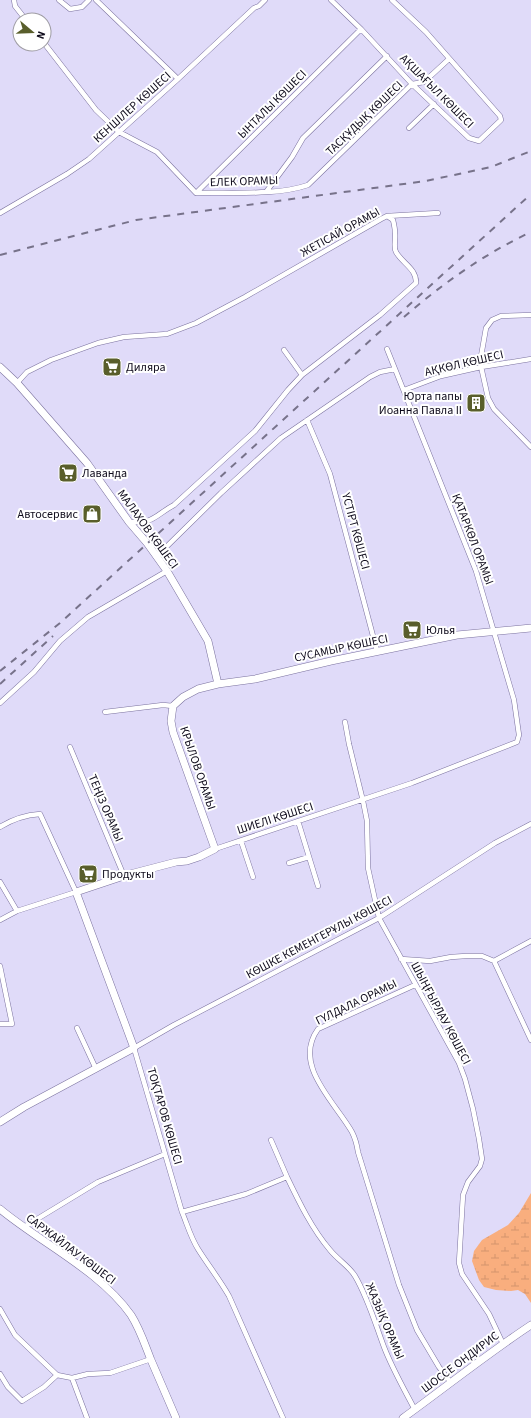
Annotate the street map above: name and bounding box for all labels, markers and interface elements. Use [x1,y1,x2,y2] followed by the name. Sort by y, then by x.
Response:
[12,12,52,52] north arrow
[33,29,49,41] text: N
[396,50,478,132] street label: АҚШАҒЫЛ КӨШЕСІ
[234,66,311,143] street label: ЫНТАЛЫ КӨШЕСІ
[90,68,175,147] street label: КЕНШІЛЕР КӨШЕСІ
[322,77,407,160] street label: ТАСҚҰДЫҚ КӨШЕСІ
[209,172,279,191] street label: ЕЛЕК ОРАМЫ
[297,204,383,261] street label: ЖЕТІСАЙ ОРАМЫ
[423,346,505,381] street label: АҚКӨЛ КӨШЕСІ
[101,356,123,378] supermarket icon: Диляра
[126,359,166,376] place label: Диляра
[379,388,462,419] place label: Юрта папы Иоанна Павла II
[465,392,487,414] building icon: Юрта папы Иоанна Павла II
[57,462,79,484] supermarket icon: Лаванда
[82,465,127,482] place label: Лаванда
[113,486,182,573] street label: МАЛАХОВ КӨШЕСІ
[337,490,374,571] street label: ҮСТІРТ КӨШЕСІ
[447,491,498,587] street label: ҚАТАРКӨЛ ОРАМЫ
[81,503,103,525] shop icon: Автосервис
[18,506,79,523] place label: Автосервис
[401,619,423,641] supermarket icon: Юлья
[426,622,455,639] place label: Юлья
[293,630,390,667] street label: СУСАМЫР КӨШЕСІ
[175,724,220,812] street label: КРЫЛОВ ОРАМЫ
[84,772,127,845] street label: ТЕҢІЗ ОРАМЫ
[235,798,316,839] street label: ШИЕЛІ КӨШЕСІ
[77,863,99,885] supermarket icon: Продукты
[102,866,154,883] place label: Продукты
[243,892,395,983] street label: КӨШКЕ КЕМЕНГЕРҰЛЫ КӨШЕСІ
[406,959,475,1068] street label: ШЫҢҒЫРЛАУ КӨШЕСІ
[313,975,400,1030] street label: ГҮЛДАЛА ОРАМЫ
[143,1066,186,1167] street label: ТОҚТАРОВ КӨШЕСІ
[22,1210,119,1289] street label: САРЖАЙЛАУ КӨШЕСІ
[361,1280,408,1362] street label: ЖАЗЫҚ ОРАМЫ
[418,1327,503,1397] street label: ШОССЕ ОНДИРИС

